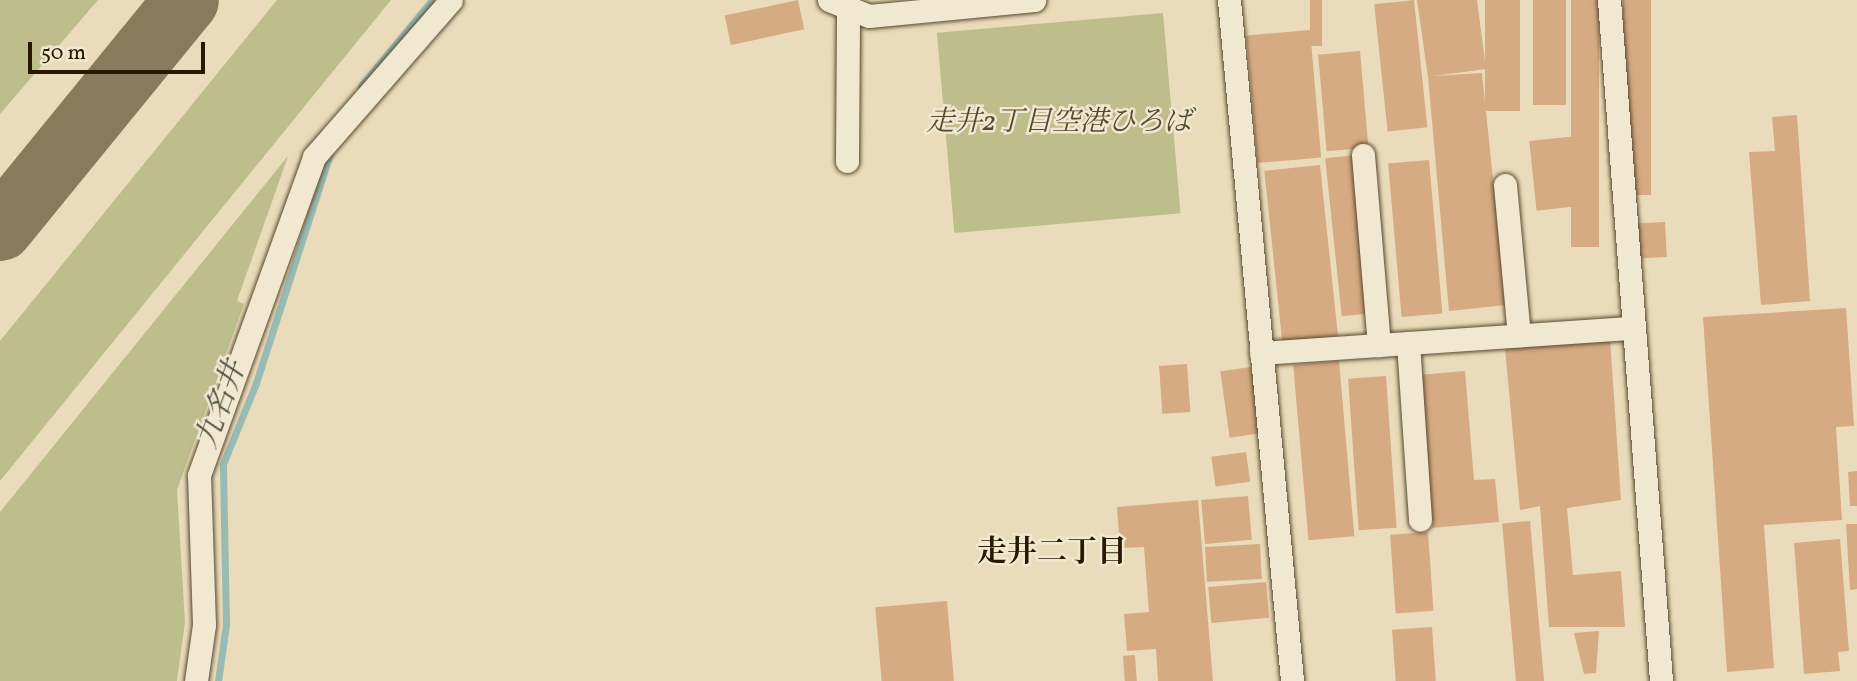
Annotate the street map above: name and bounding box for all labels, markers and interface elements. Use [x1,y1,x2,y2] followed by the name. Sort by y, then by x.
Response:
[32,28,208,72] scale bar
[41,39,86,68] text: 50 m
[926,106,1192,140] park label: 走井2丁目空港ひろば
[190,357,254,453] water label: 九名井
[977,535,1127,571] district label: 走井二丁目

